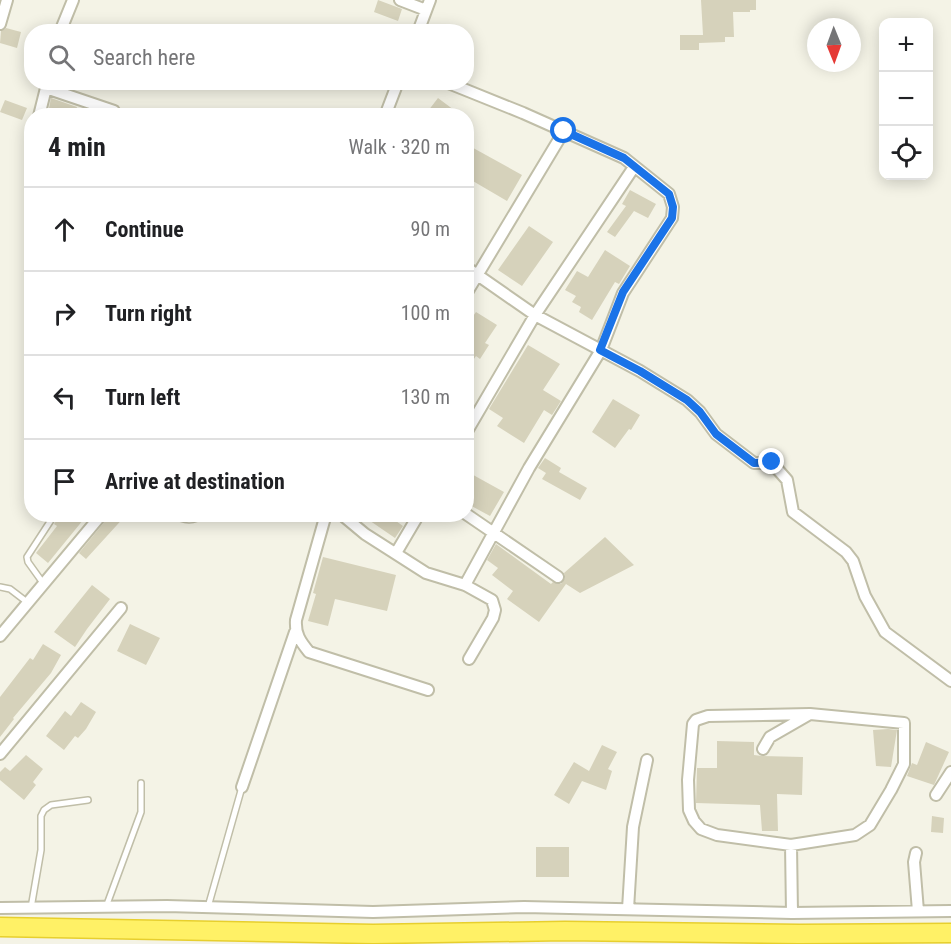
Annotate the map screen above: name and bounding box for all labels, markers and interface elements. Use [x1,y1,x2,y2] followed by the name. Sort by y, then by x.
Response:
[807,18,861,72] north arrow
[879,18,933,180] map controls
[879,18,933,72] button: +
[24,24,474,90] search box
[45,41,78,74] icon: search
[93,45,195,70] text: Search here
[879,72,933,126] button: −
[550,117,576,143] route start
[879,126,933,180] button: locate
[48,132,106,162] text: 4 min
[349,135,450,159] text: Walk · 320 m
[48,213,81,246] icon: ahead
[105,217,184,242] text: Continue
[411,217,450,241] text: 90 m
[48,297,81,330] icon: right
[105,301,192,326] text: Turn right
[401,301,450,325] text: 100 m
[48,381,81,414] icon: left
[105,385,180,410] text: Turn left
[401,385,450,409] text: 130 m
[758,448,784,474] route end
[48,465,81,498] icon: arrive
[105,469,285,494] text: Arrive at destination

